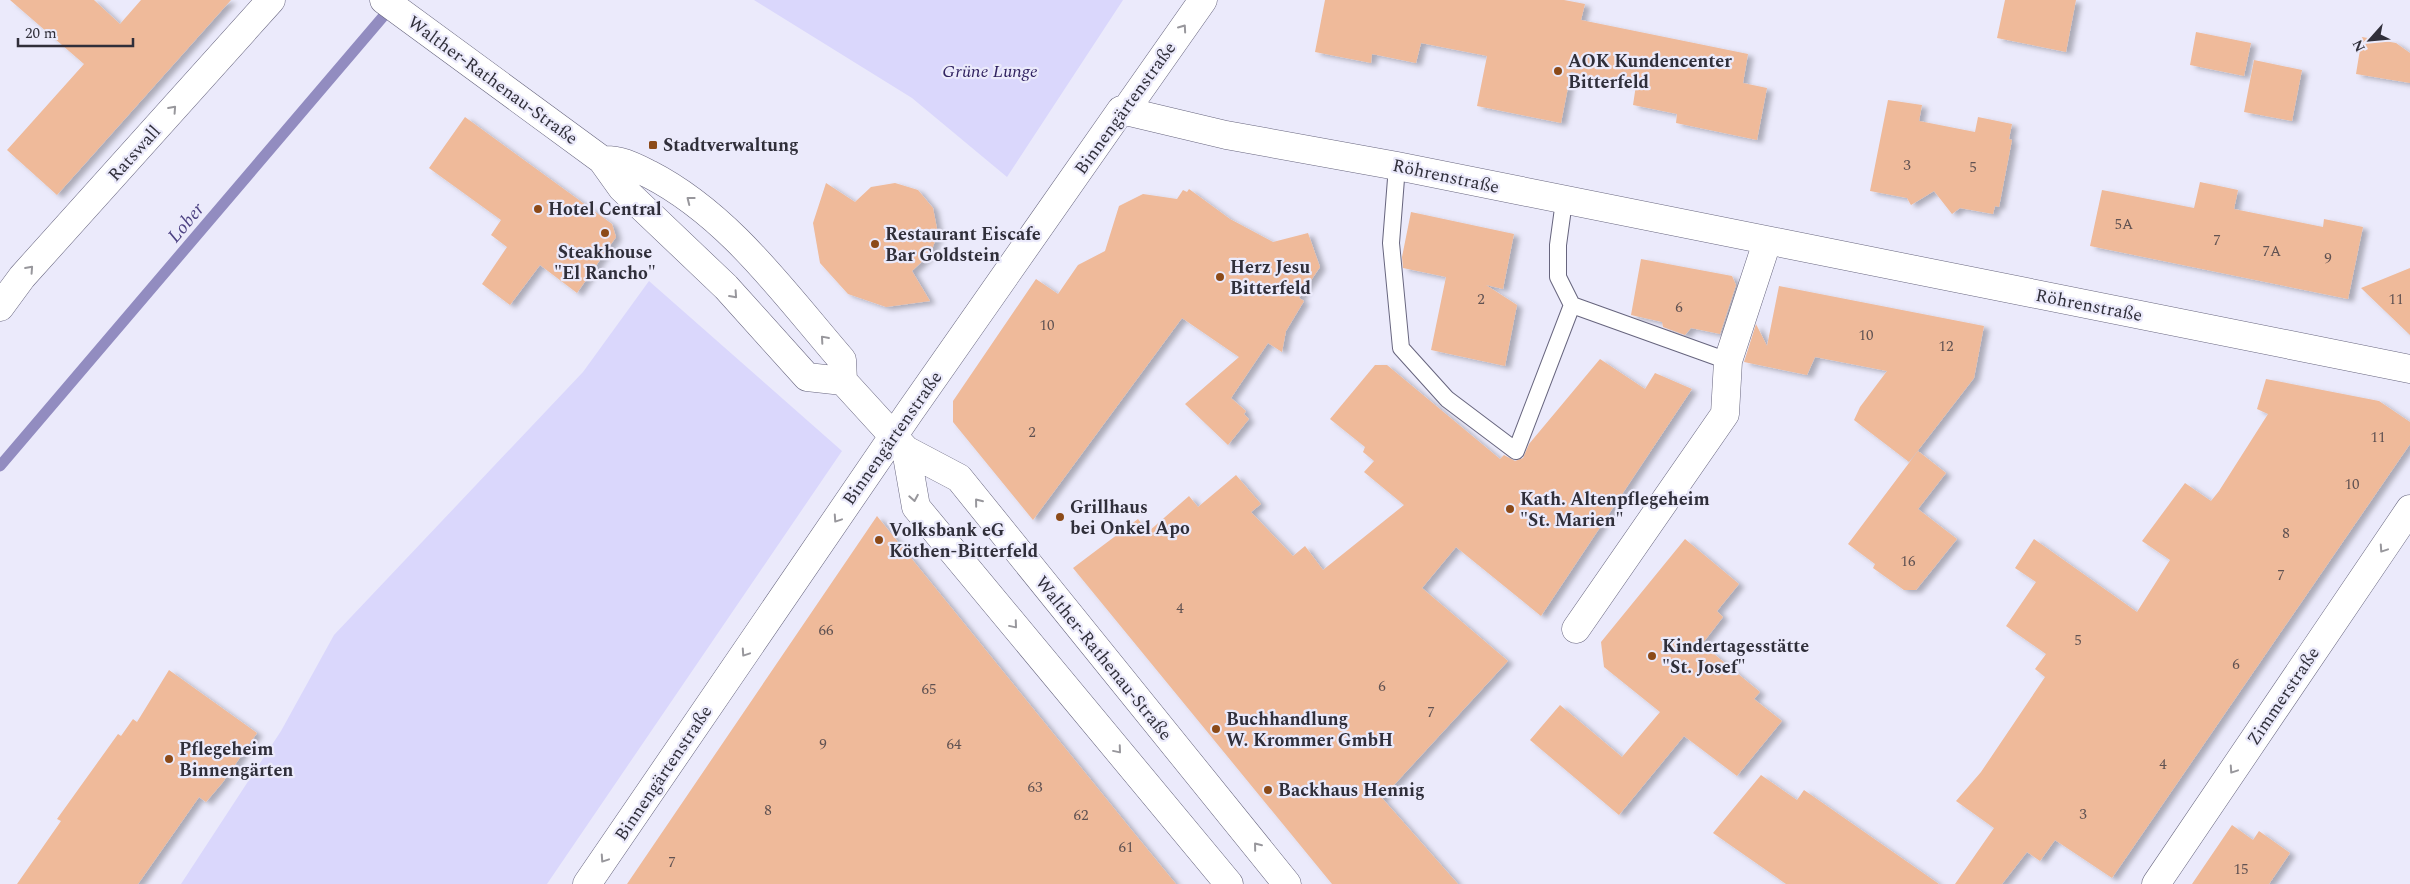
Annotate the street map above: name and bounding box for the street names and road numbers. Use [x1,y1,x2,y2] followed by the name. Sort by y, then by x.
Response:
[402,9,584,152] street label: Walther-Rathenau-Straße
[1068,36,1183,180] street label: Binnengärtenstraße
[102,119,167,188] street label: Ratswall
[1390,152,1502,201] street label: Röhrenstraße
[2033,282,2145,329] street label: Röhrenstraße
[836,366,949,511] street label: Binnengärtenstraße
[1029,570,1179,746] street label: Walther-Rathenau-Straße
[2240,642,2326,751] street label: Zimmerstraße
[608,700,719,847] street label: Binnengärtenstraße

